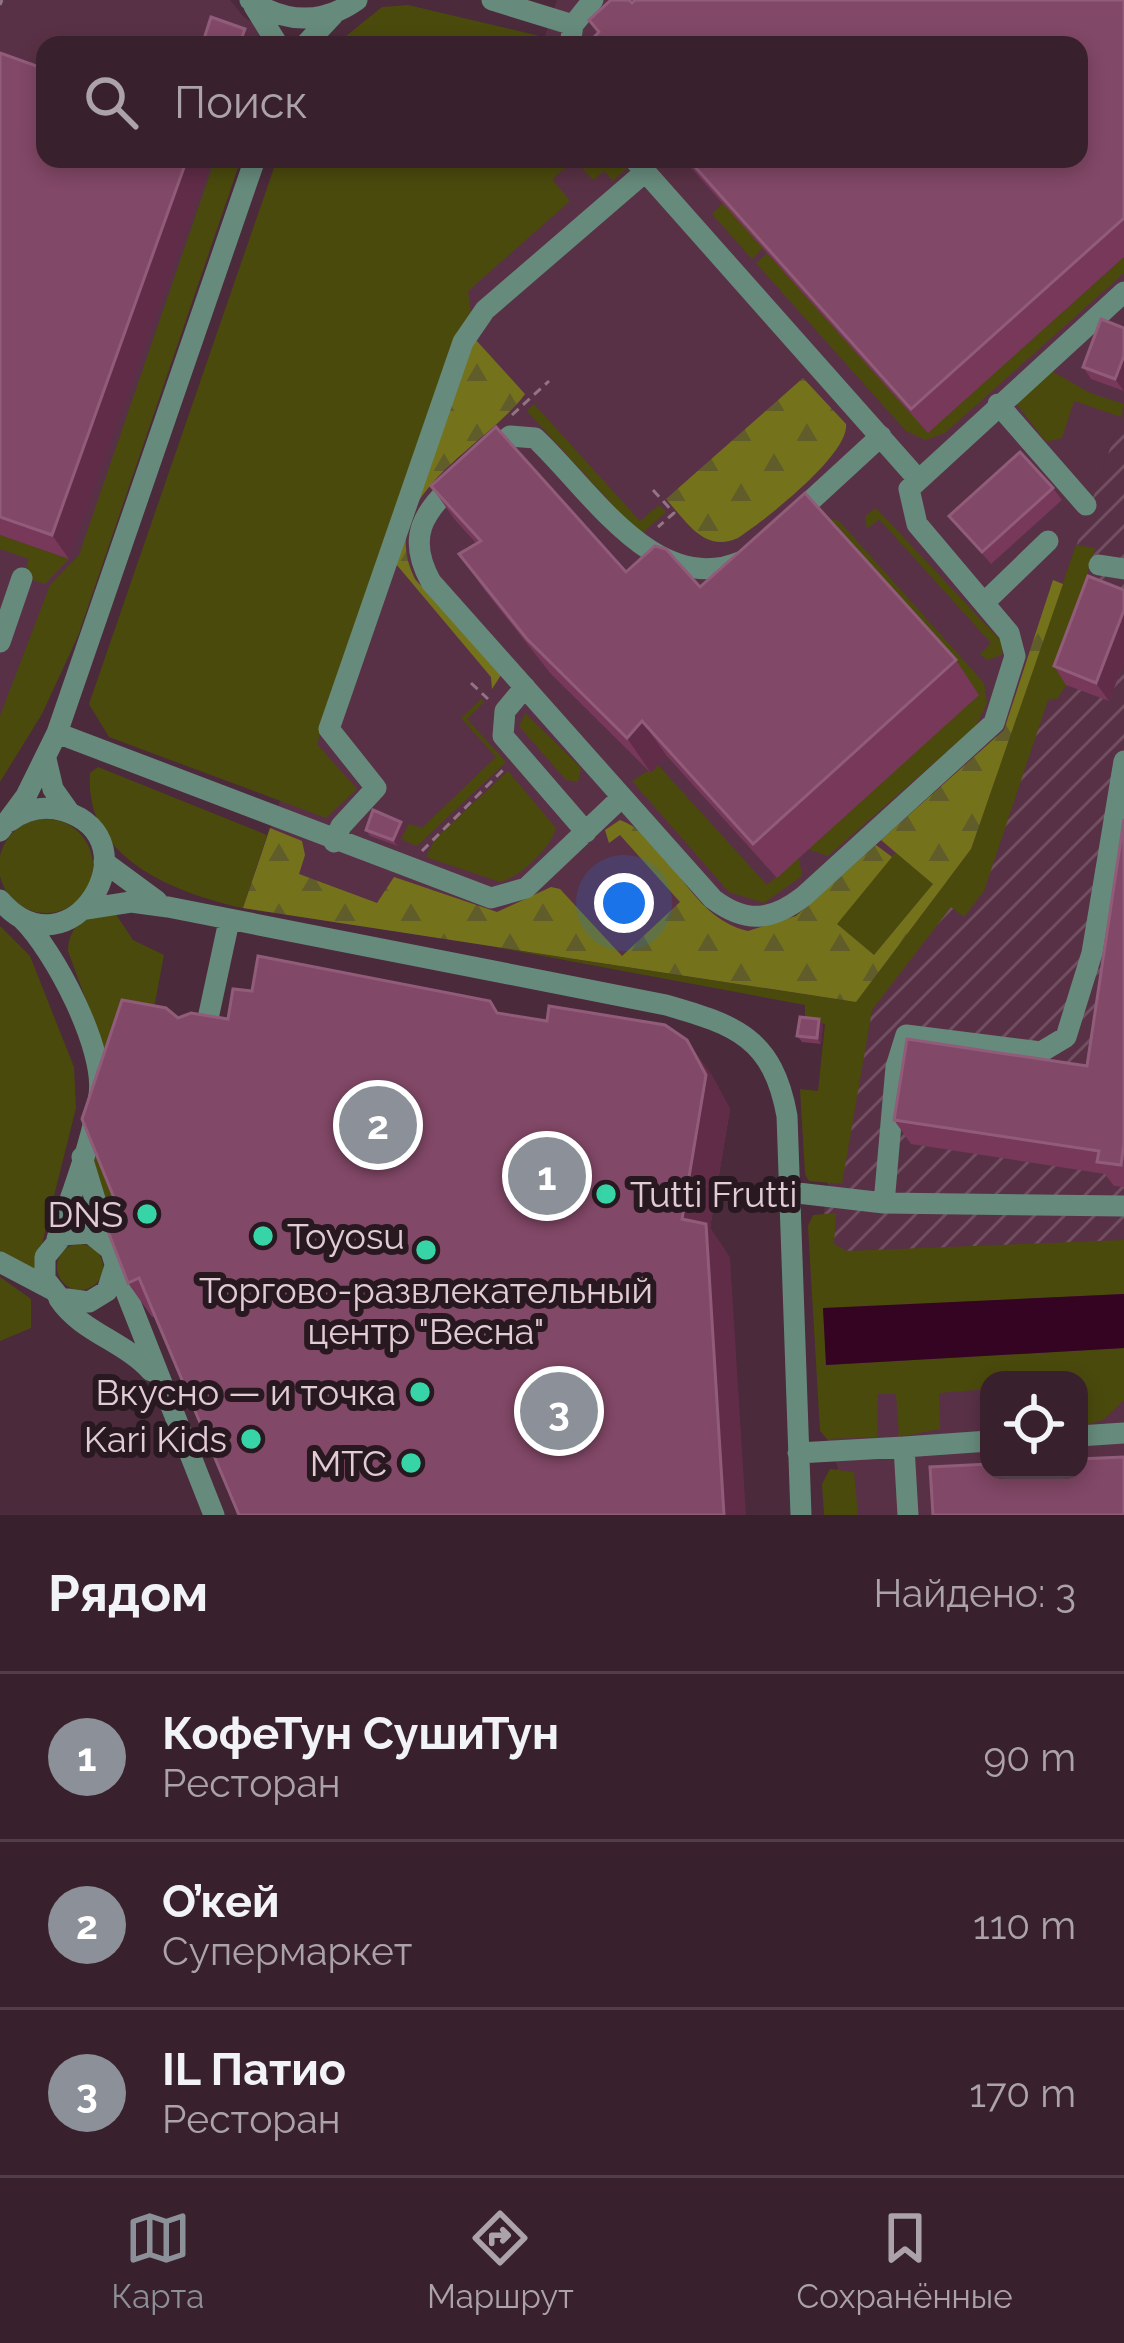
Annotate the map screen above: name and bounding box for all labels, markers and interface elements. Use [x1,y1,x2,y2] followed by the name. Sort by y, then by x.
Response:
[36,36,1088,168] search box
[78,69,144,135] icon: search
[174,76,308,129] text: Поиск
[594,873,654,933] your location
[339,1080,417,1170] pin: 2
[508,1131,586,1221] pin: 1
[630,1173,797,1215] place label: Tutti Frutti
[593,1181,619,1207] marker: Tutti Frutti
[48,1193,123,1235] place label: DNS
[134,1201,160,1227] marker: DNS
[287,1215,405,1257] place label: Toyosu
[250,1223,276,1249] marker: Toyosu
[413,1237,439,1263] marker: Торгово-развлекательный центр "Весна"
[199,1269,653,1352] place label: Торгово-развлекательный центр "Весна"
[520,1366,598,1456] pin: 3
[95,1371,396,1413] place label: Вкусно — и точка
[980,1371,1088,1479] map controls
[980,1371,1088,1479] button: locate
[407,1379,433,1405] marker: Вкусно — и точка
[84,1418,227,1460] place label: Kari Kids
[238,1426,264,1452] marker: Kari Kids
[310,1442,387,1484] place label: МТС
[398,1450,424,1476] marker: МТС
[48,1563,208,1623] text: Рядом
[873,1570,1076,1616] text: Найдено: 3
[162,1707,559,1760] text: КофеТун СушиТун
[77,1734,97,1780] text: 1
[983,1734,1076,1780] text: 90 m
[162,1760,340,1806] text: Ресторан
[162,1875,280,1928] text: О’кей
[76,1902,98,1948] text: 2
[973,1902,1076,1948] text: 110 m
[162,1928,412,1974] text: Супермаркет
[162,2043,346,2096] text: IL Патио
[76,2070,98,2116] text: 3
[969,2070,1076,2116] text: 170 m
[162,2096,340,2142] text: Ресторан
[111,2205,204,2316] tab: Карта
[427,2205,574,2316] tab: Маршрут
[797,2205,1013,2316] tab: Сохранённые

